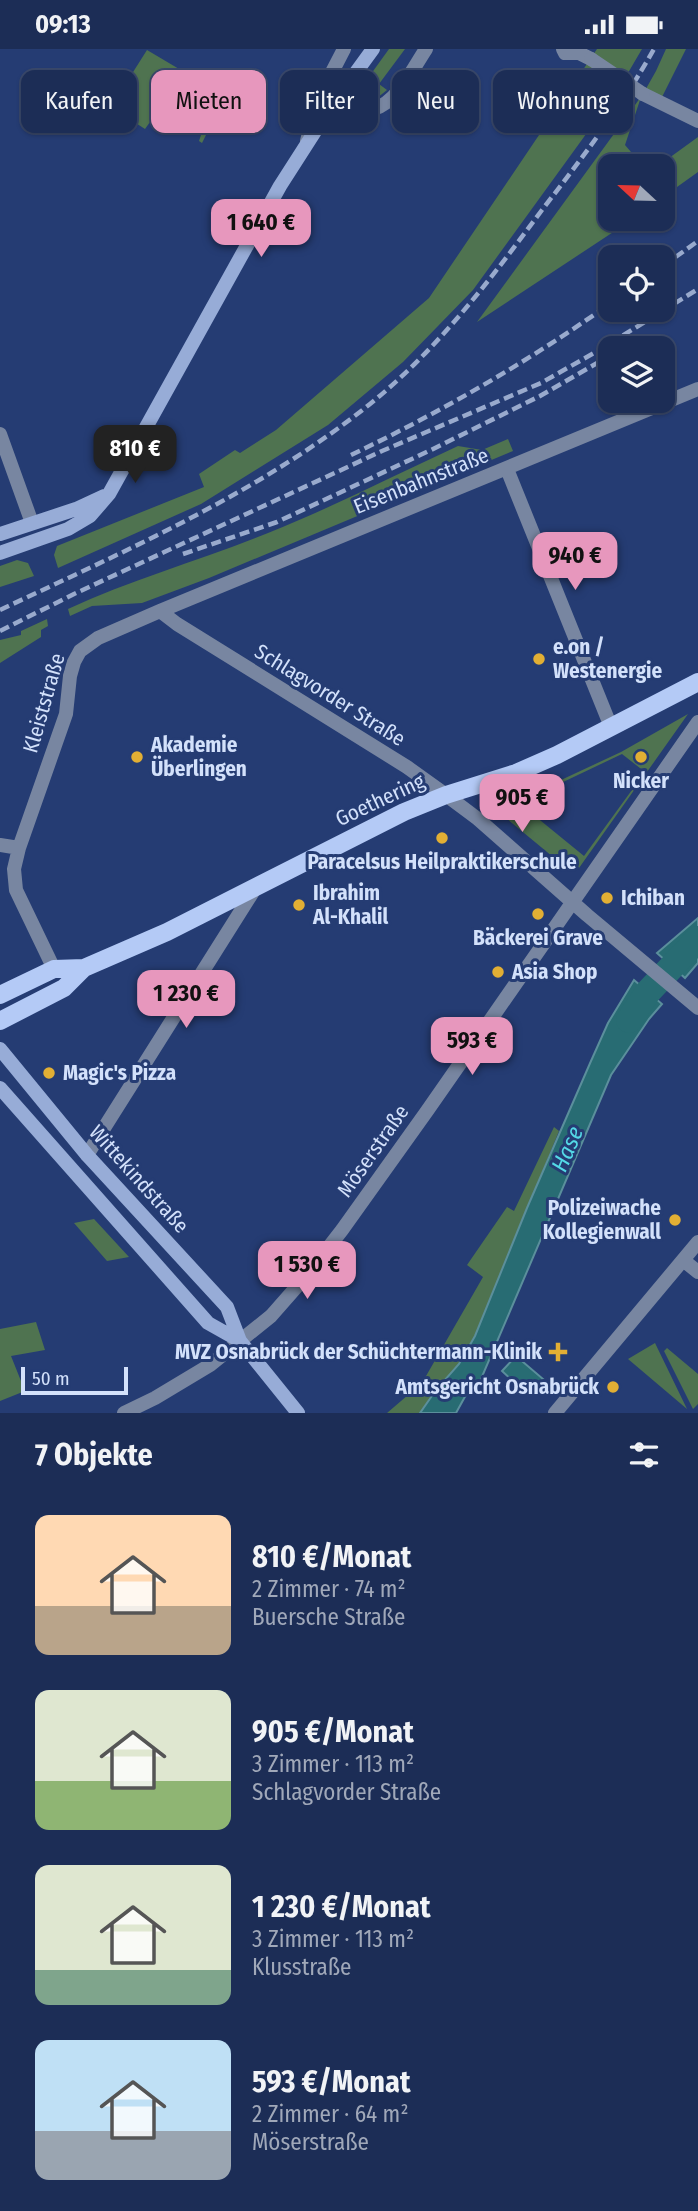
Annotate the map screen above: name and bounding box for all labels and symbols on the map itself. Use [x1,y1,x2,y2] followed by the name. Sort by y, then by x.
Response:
[598,154,676,231] north arrow
[196,199,326,259] pin: 1 640 €
[86,425,184,485] pin: 810 €
[350,442,492,520] street label: Eisenbahnstraße
[526,533,624,592] pin: 940 €
[553,634,663,684] place label: e.on / Westenergie
[250,638,410,752] street label: Schlagvorder Straße
[17,650,71,756] street label: Kleiststraße
[531,651,547,667] marker: e.on / Westenergie
[150,732,247,782] place label: Akademie Überlingen
[129,749,145,765] marker: Akademie Überlingen
[633,749,649,765] marker: Nicker
[331,768,429,832] street label: Goethering
[613,768,669,794] place label: Nicker
[473,775,571,834] pin: 905 €
[434,830,450,846] marker: Paracelsus Heilpraktikerschule
[307,849,577,875] place label: Paracelsus Heilpraktikerschule
[312,880,388,930] place label: Ibrahim Al-Khalil
[621,885,685,911] place label: Ichiban
[599,890,615,906] marker: Ichiban
[291,897,307,913] marker: Ibrahim Al-Khalil
[530,906,546,922] marker: Bäckerei Grave
[473,925,603,951] place label: Bäckerei Grave
[511,959,597,985] place label: Asia Shop
[490,964,506,980] marker: Asia Shop
[121,971,251,1030] pin: 1 230 €
[423,1017,521,1077] pin: 593 €
[63,1060,176,1086] place label: Magic's Pizza
[41,1065,57,1081] marker: Magic's Pizza
[332,1100,414,1202] street label: Möserstraße
[84,1120,194,1238] street label: Wittekindstraße
[545,1122,589,1176] water label: Hase
[543,1195,661,1245] place label: Polizeiwache Kollegienwall
[667,1212,683,1228] marker: Polizeiwache Kollegienwall
[242,1241,372,1301] pin: 1 530 €
[175,1339,542,1365] place label: MVZ Osnabrück der Schüchtermann-Klinik
[548,1342,568,1362] marker: MVZ Osnabrück der Schüchtermann-Klinik
[21,1364,128,1396] scale bar
[395,1374,599,1400] place label: Amtsgericht Osnabrück
[605,1379,621,1395] marker: Amtsgericht Osnabrück

